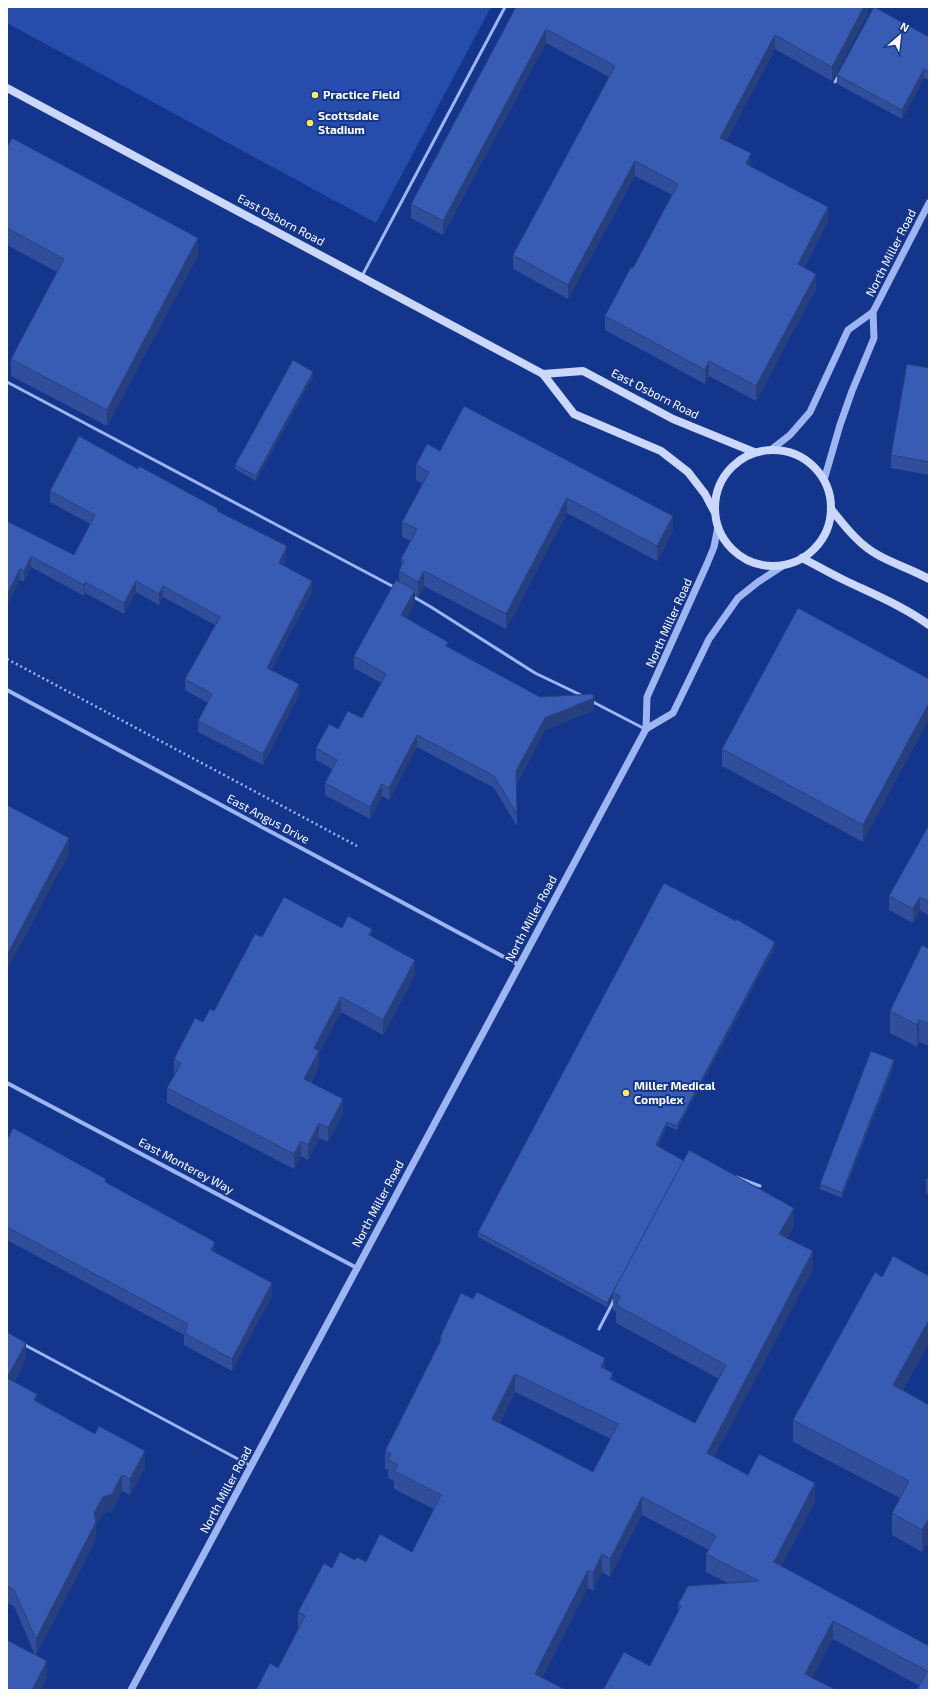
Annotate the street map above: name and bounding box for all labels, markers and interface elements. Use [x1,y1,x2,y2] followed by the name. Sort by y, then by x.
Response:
[880,16,920,56] north arrow
[898,19,912,34] text: N
[323,87,400,101] place label: Practice Field
[310,90,320,100] marker: Practice Field
[318,108,379,136] place label: Scottsdale Stadium
[305,118,315,128] marker: Scottsdale Stadium
[236,190,327,248] street label: East Osborn Road
[862,206,918,299] street label: North Miller Road
[609,365,702,421] street label: East Osborn Road
[642,576,694,669] street label: North Miller Road
[225,790,312,846] street label: East Angus Drive
[501,873,559,964] street label: North Miller Road
[634,1078,716,1106] place label: Miller Medical Complex
[621,1088,631,1098] marker: Miller Medical Complex
[136,1134,237,1196] street label: East Monterey Way
[348,1158,406,1249] street label: North Miller Road
[196,1444,254,1535] street label: North Miller Road

